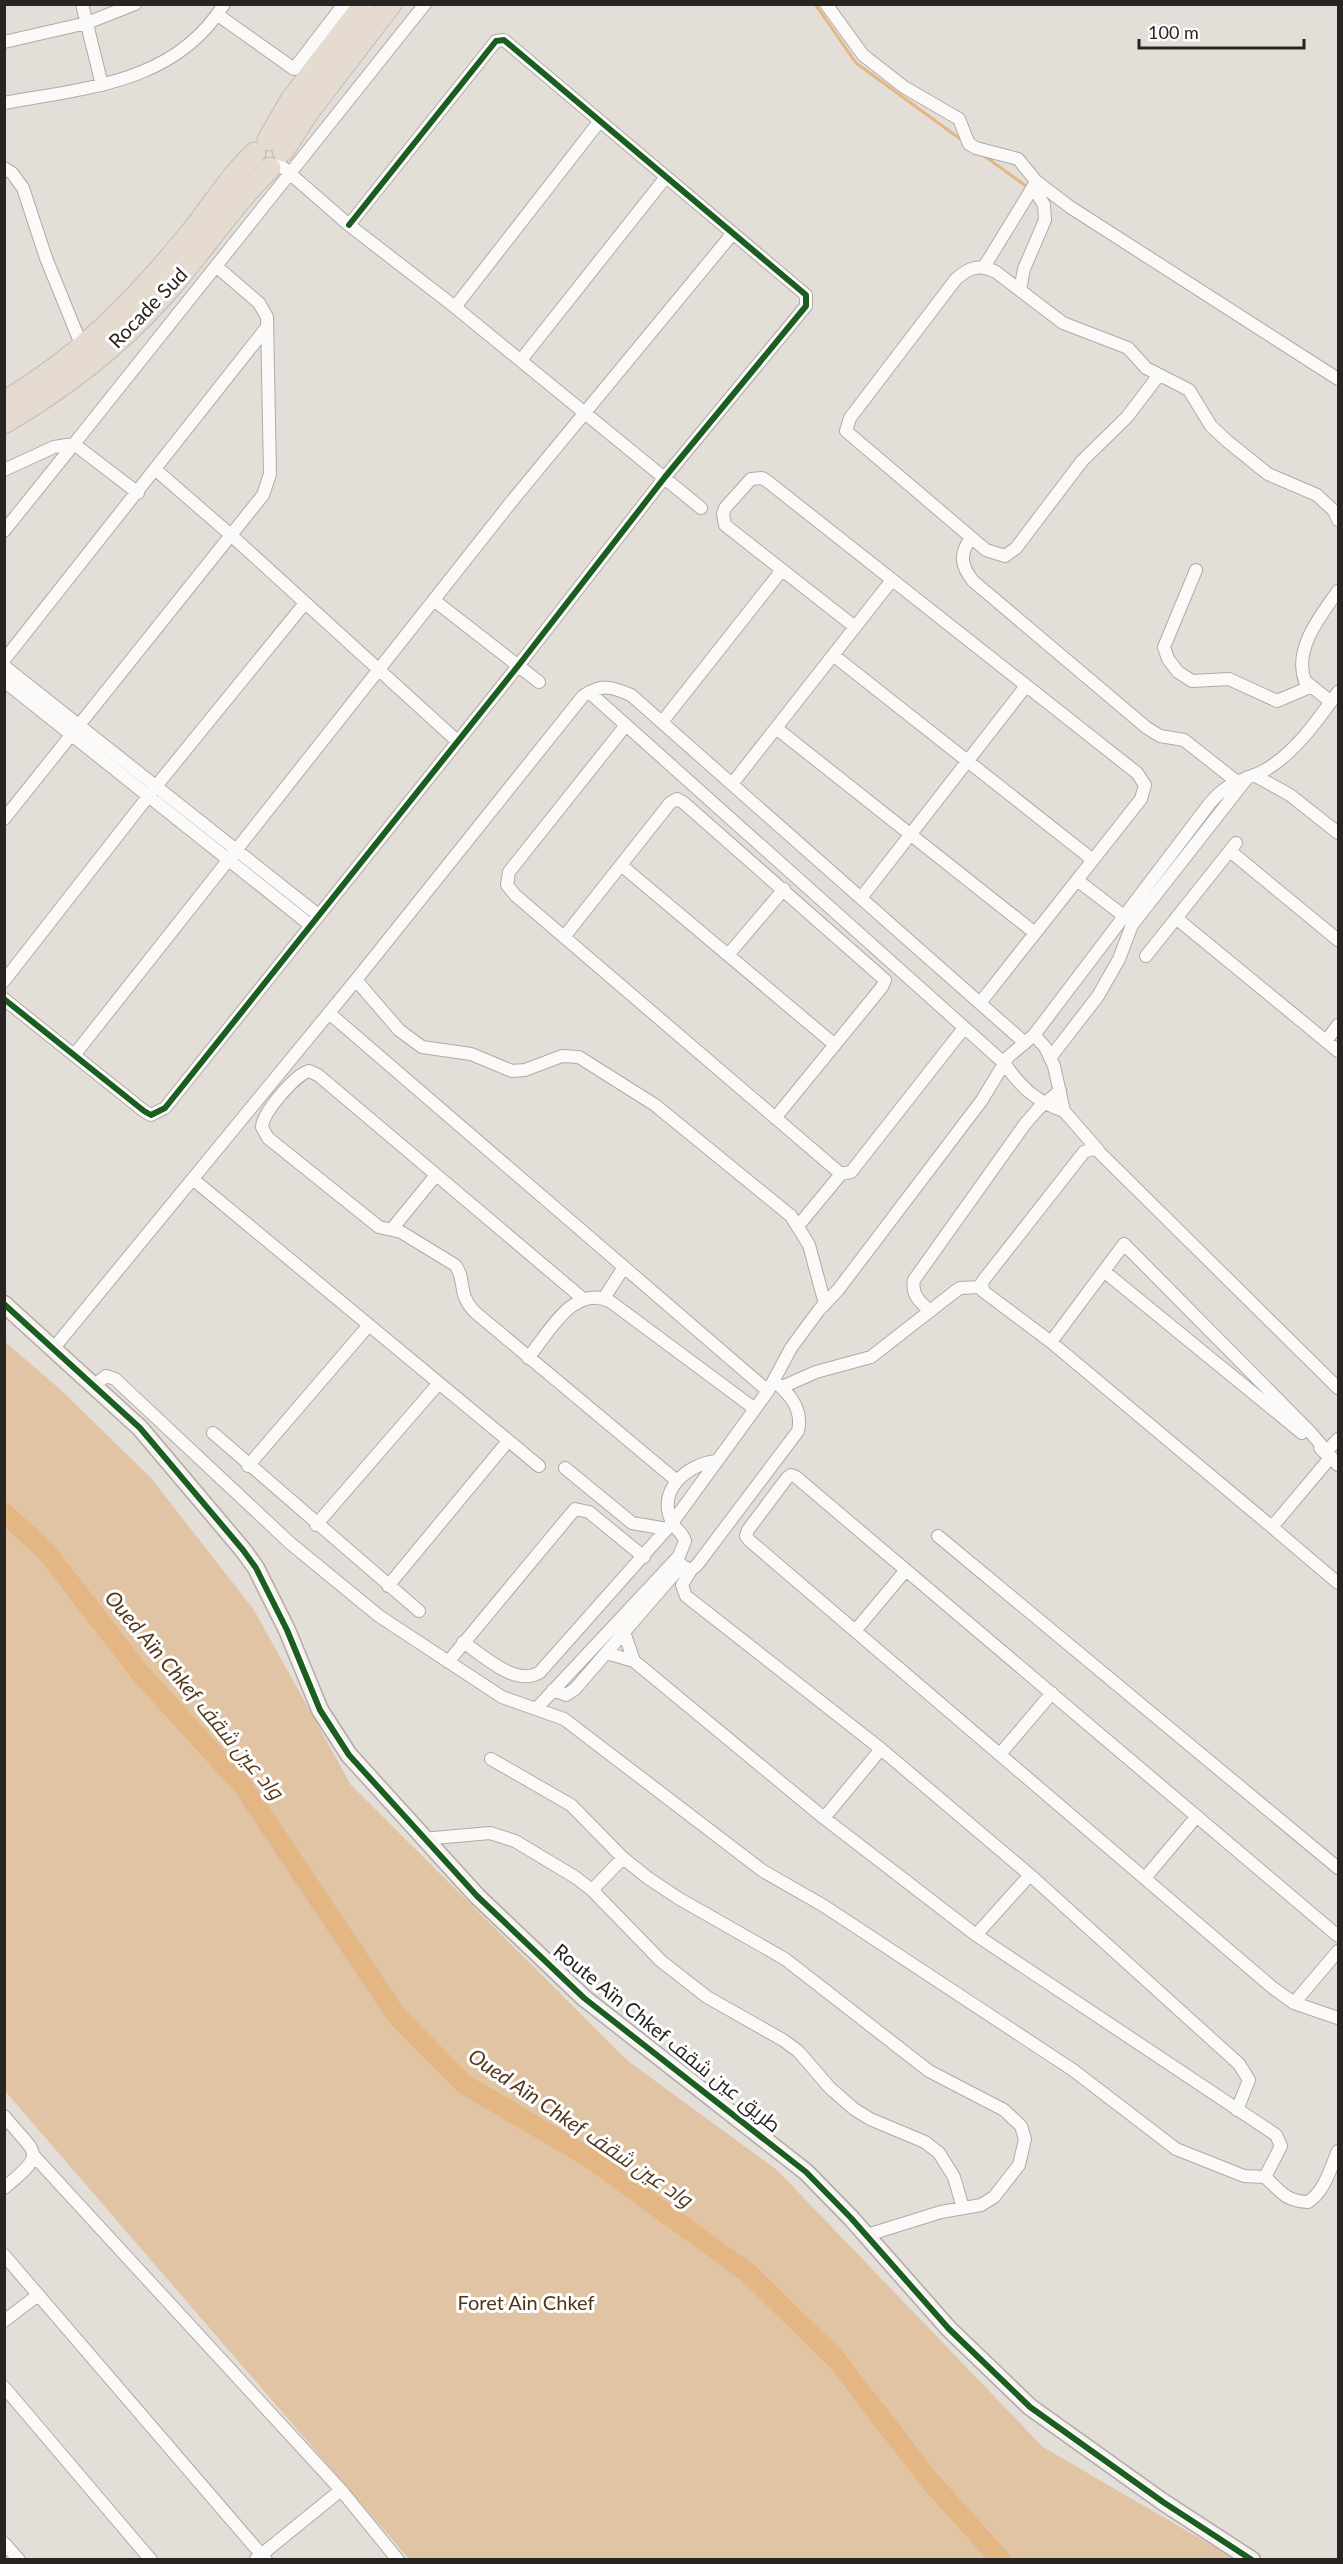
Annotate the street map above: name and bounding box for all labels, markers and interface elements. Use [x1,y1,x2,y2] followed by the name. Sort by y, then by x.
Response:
[1139,12,1304,50] scale bar
[1148,21,1199,43] text: 100 m
[103,262,192,353] street label: Rocade Sud
[99,1585,291,1806] water label: Oued Aïn Chkef واد عين شقف
[548,1938,786,2138] street label: Route Aïn Chkef طريق عين شقف
[463,2042,699,2214] water label: Oued Aïn Chkef واد عين شقف
[458,2290,594,2314] park label: Foret Ain Chkef

